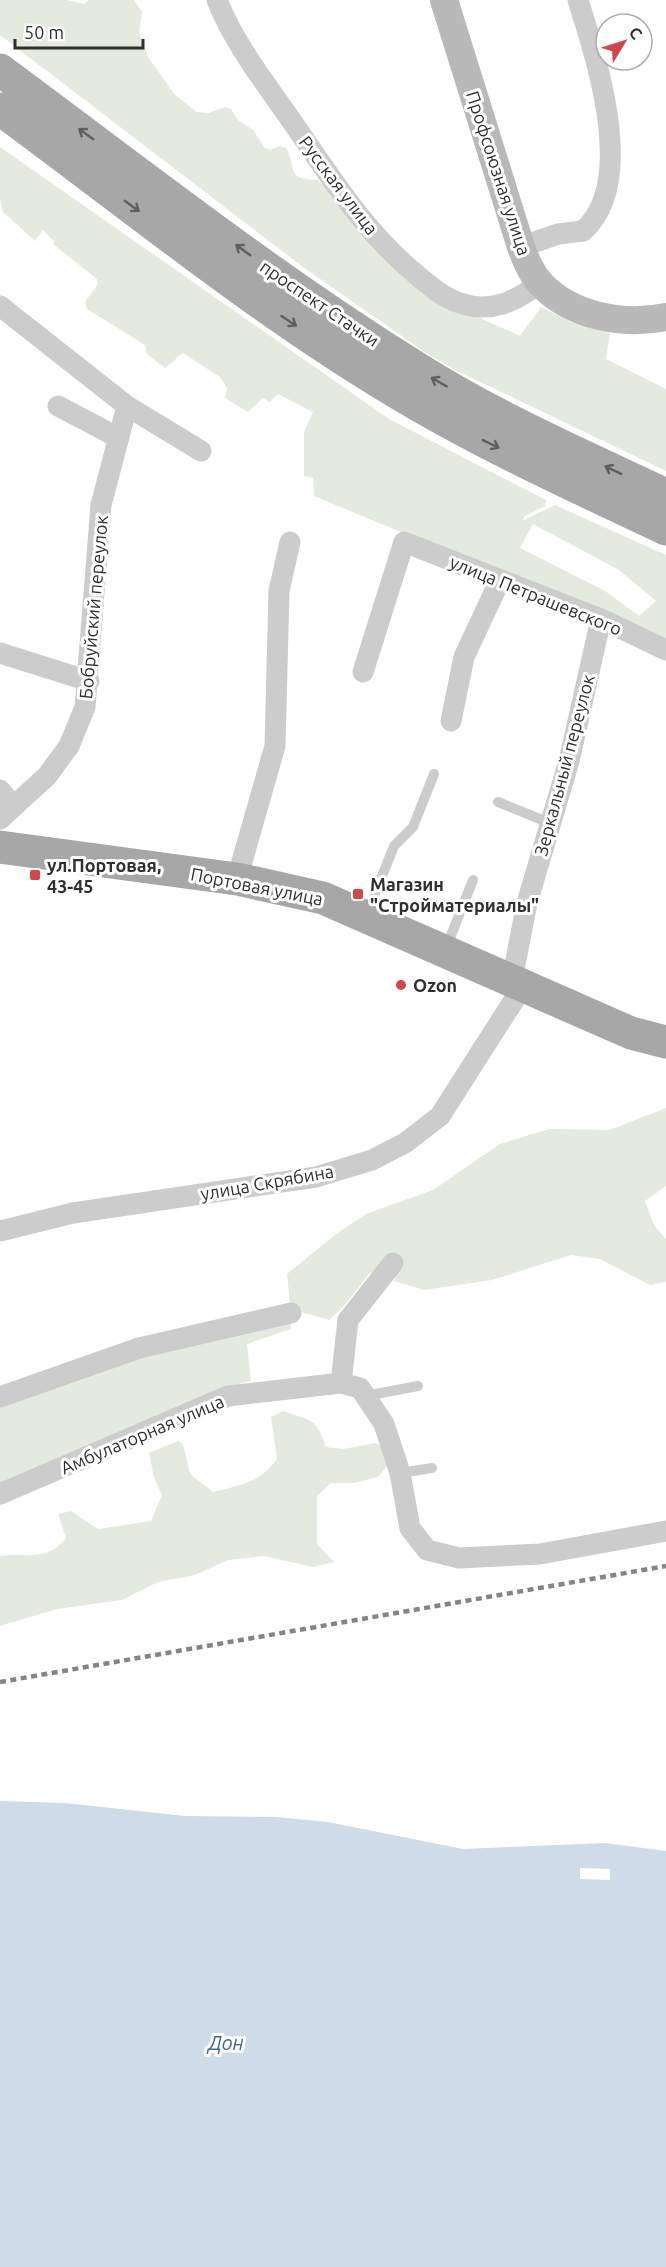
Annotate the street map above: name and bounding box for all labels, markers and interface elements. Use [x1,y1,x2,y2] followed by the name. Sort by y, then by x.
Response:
[15,12,142,50] scale bar
[594,12,654,72] north arrow
[24,22,64,42] text: 50 m
[626,23,646,42] text: С
[463,88,535,258] street label: Профсоюзная улица
[78,128,94,140] one-way arrow
[296,132,382,238] street label: Русская улица
[123,200,139,212] one-way arrow
[235,243,251,256] one-way arrow
[257,256,383,350] street label: проспект Стачки
[280,315,296,327] one-way arrow
[431,376,448,388] one-way arrow
[482,439,500,450] one-way arrow
[605,464,623,475] one-way arrow
[75,514,111,700] street label: Бобруйский переулок
[447,551,625,639] street label: улица Петрашевского
[530,672,598,858] street label: Зеркальный переулок
[47,855,161,896] place label: ул.Портовая, 43-45
[189,863,325,909] street label: Портовая улица
[28,868,42,882] marker: ул.Портовая, 43-45
[370,874,539,915] place label: Магазин "Стройматериалы"
[351,887,365,901] marker: Магазин "Стройматериалы"
[413,975,457,995] place label: Ozon
[394,978,408,992] marker: Ozon
[199,1160,335,1204] street label: улица Скрябина
[57,1391,227,1477] street label: Амбулаторная улица
[206,2031,244,2054] water label: Дон

